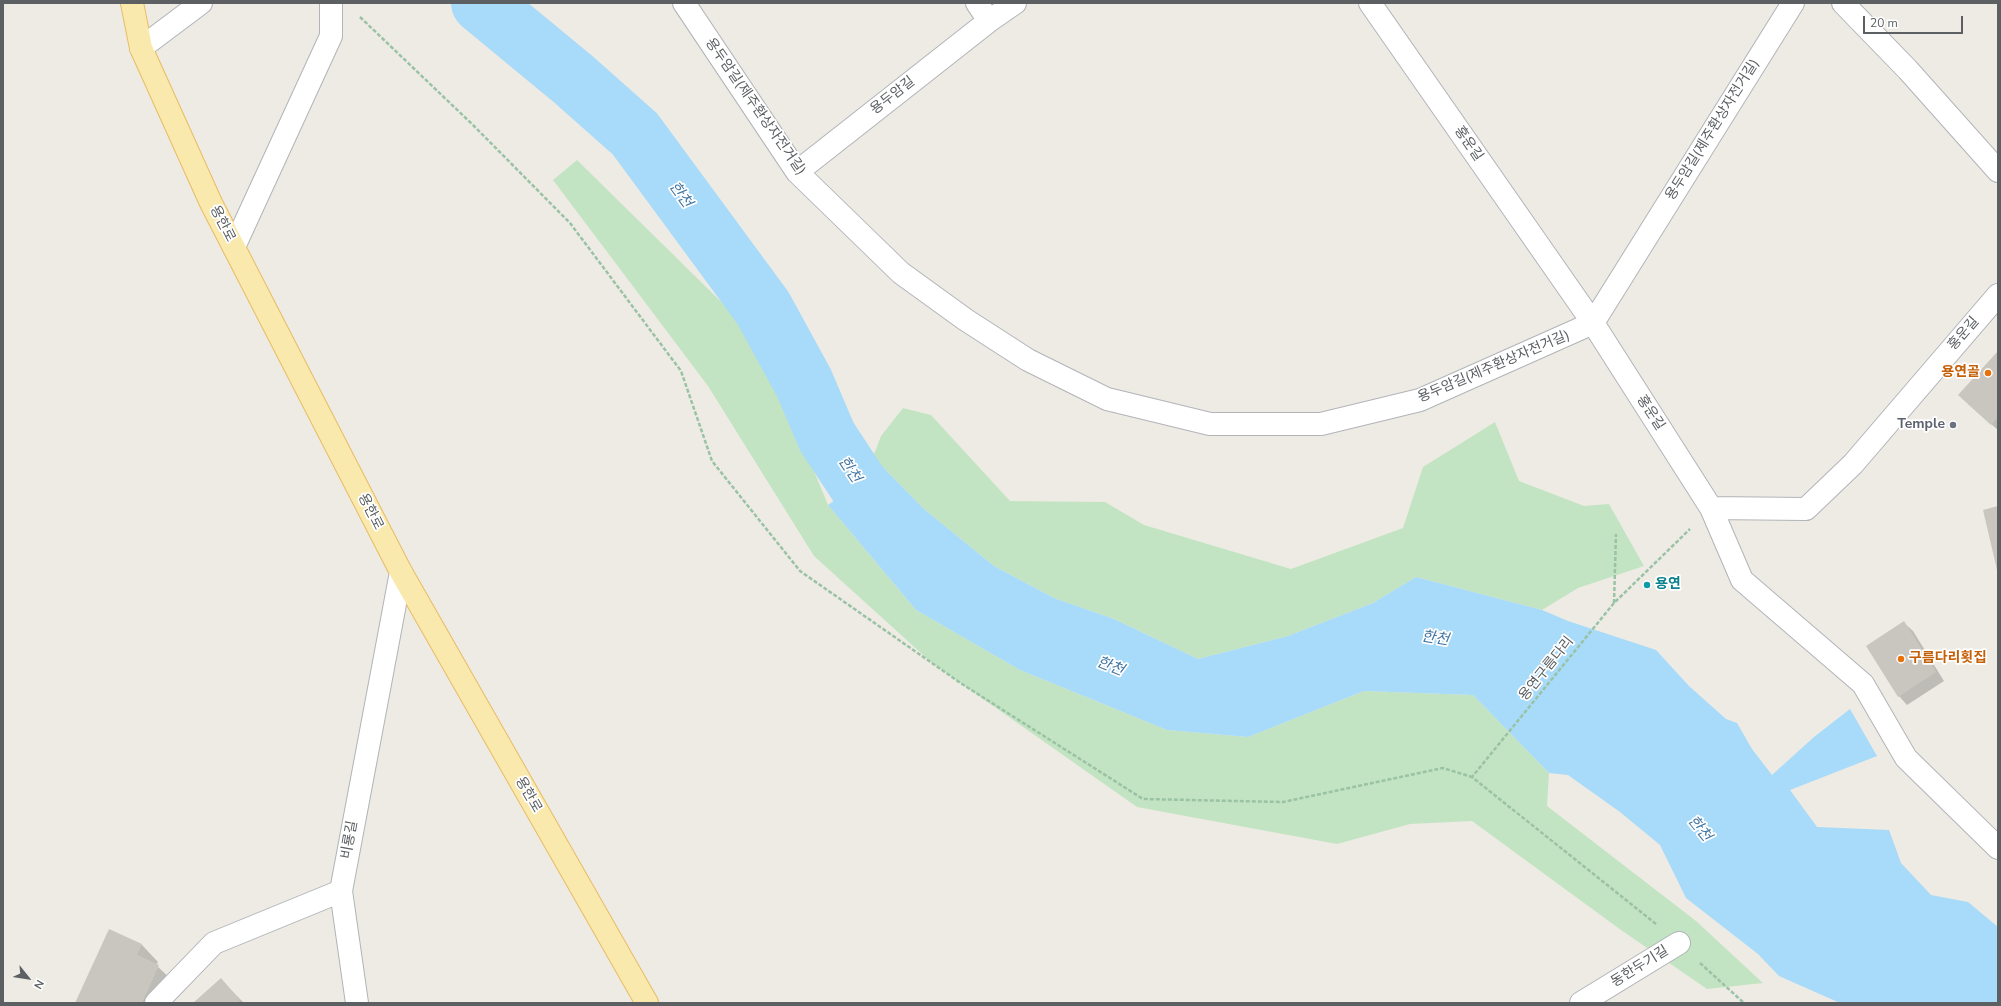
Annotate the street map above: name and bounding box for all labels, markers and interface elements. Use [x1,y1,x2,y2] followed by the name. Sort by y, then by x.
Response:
[1865,8,1965,34] scale bar
[1870,15,1898,31] text: 20 m
[701,35,809,179] street label: 용두암길(제주환상자전거길)
[1663,56,1763,204] street label: 용두암길(제주환상자전거길)
[868,74,918,118] street label: 용두암길
[1450,123,1486,165] street label: 홍운길
[665,179,695,211] water label: 한천
[206,203,238,245] street label: 용한로
[1945,314,1983,354] street label: 홍운길
[1415,327,1573,407] street label: 용두암길(제주환상자전거길)
[1941,365,1980,381] place label: 용연골
[1983,368,1993,378] marker: 용연골
[1632,392,1668,434] street label: 홍운길
[1897,417,1945,433] place label: Temple
[1948,420,1958,430] marker: Temple
[834,454,864,486] water label: 한천
[354,491,386,533] street label: 용한로
[1655,577,1681,593] place label: 용연
[1642,580,1652,590] marker: 용연
[1420,628,1450,650] water label: 한천
[1516,634,1578,704] street label: 용연구름다리
[1909,651,1986,667] place label: 구름다리횟집
[1094,653,1126,681] water label: 한천
[1896,654,1906,664] marker: 구름다리횟집
[511,774,545,816] street label: 용한로
[1683,813,1715,845] water label: 한천
[338,820,362,860] street label: 비룡길
[1608,943,1672,991] street label: 동한두기길
[8,958,48,998] north arrow
[30,977,47,992] text: N

